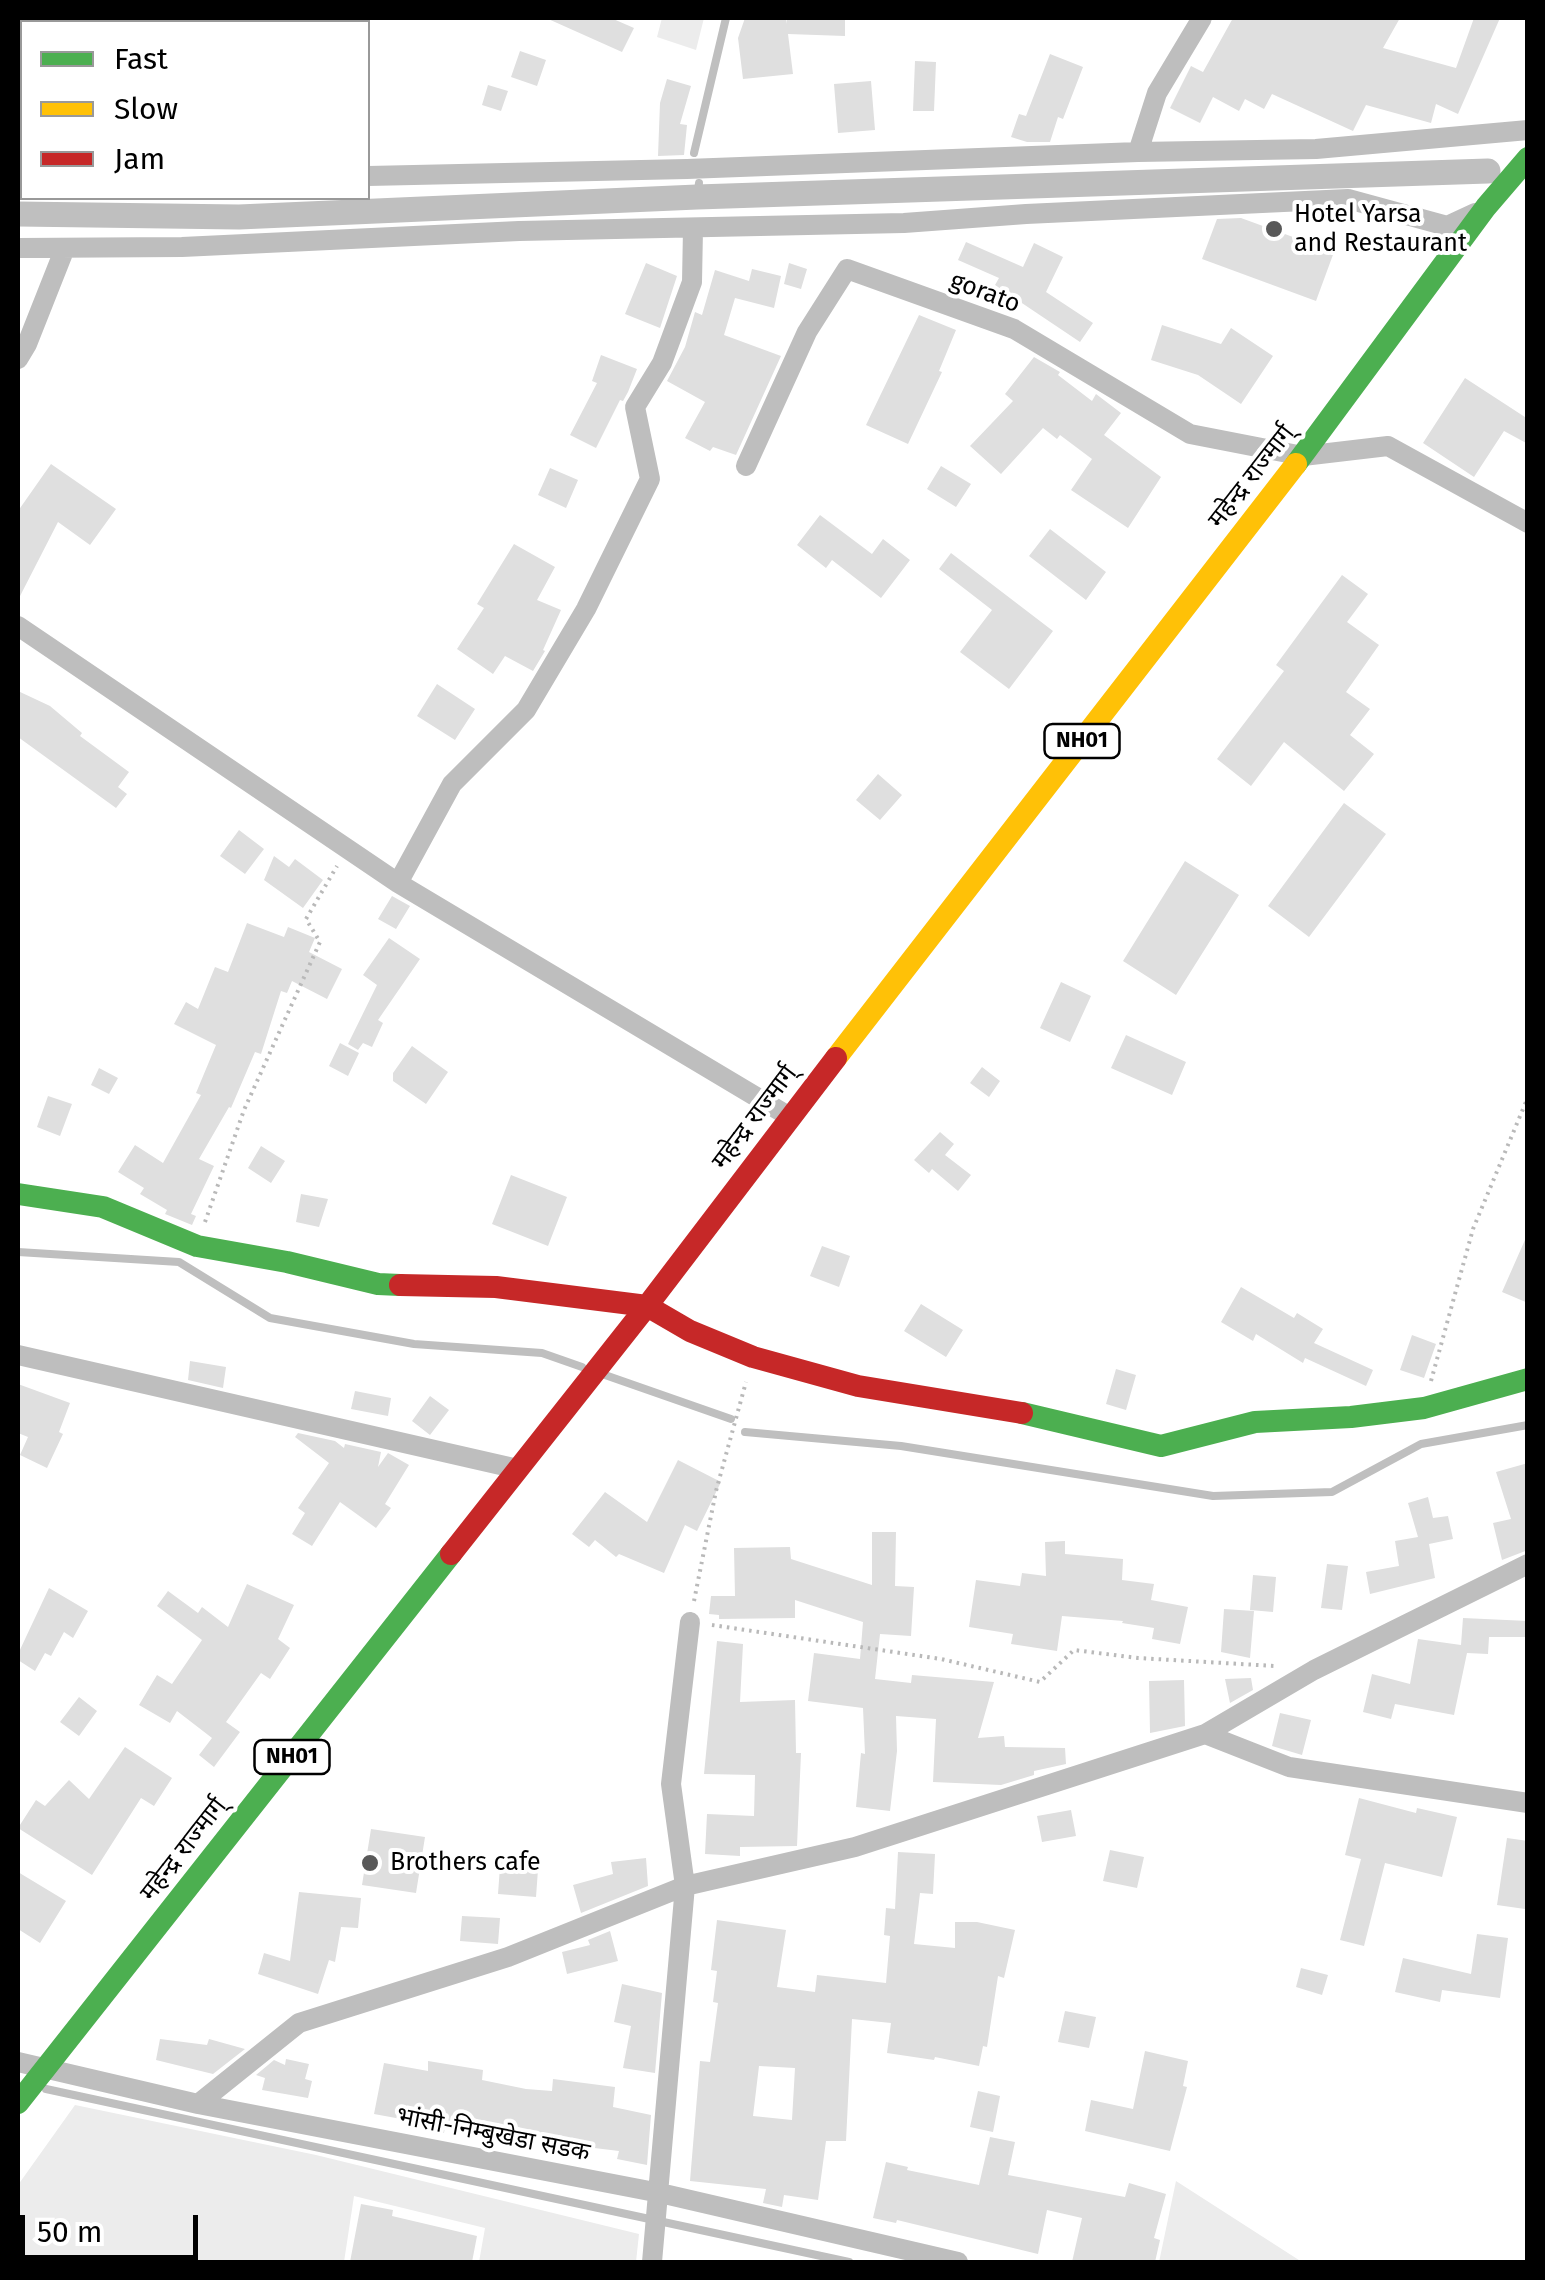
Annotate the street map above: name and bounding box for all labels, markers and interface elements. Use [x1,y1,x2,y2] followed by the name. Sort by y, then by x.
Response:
[20,20,370,200] legend
[114,41,168,77] text: Fast
[114,91,178,127] text: Slow
[114,141,165,177] text: Jam
[1294,200,1467,259] place label: Hotel Yarsa and Restaurant
[1263,218,1285,240] marker: Hotel Yarsa and Restaurant
[946,266,1024,320] street label: gorato
[1203,420,1301,534] street label: महेन्द्र राज्मार्ग्
[1044,724,1120,758] road number: NH01
[706,1060,804,1176] street label: महेन्द्र राज्मार्ग्
[254,1740,330,1774] road number: NH01
[135,1793,233,1907] street label: महेन्द्र राज्मार्ग्
[390,1848,541,1878] place label: Brothers cafe
[359,1852,381,1874] marker: Brothers cafe
[394,2102,592,2168] street label: भांसी-निम्बुखेडा सडक
[25,2195,202,2257] scale bar
[37,2214,102,2250] text: 50 m

